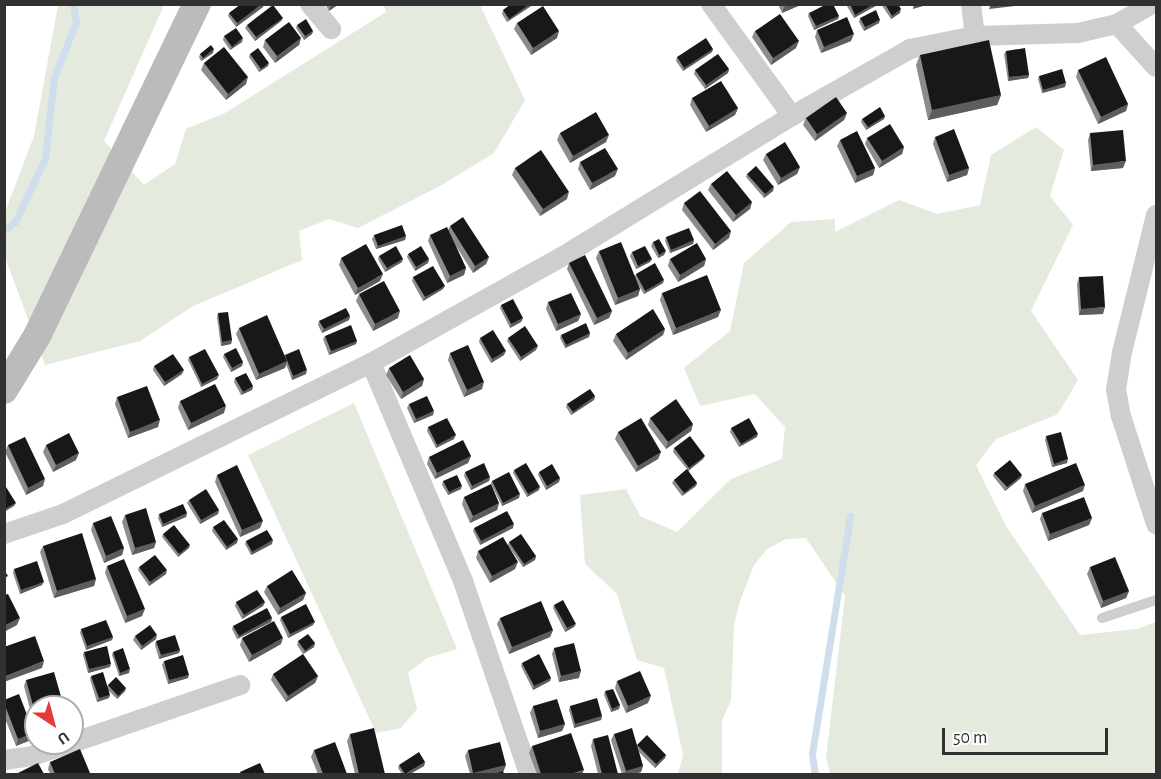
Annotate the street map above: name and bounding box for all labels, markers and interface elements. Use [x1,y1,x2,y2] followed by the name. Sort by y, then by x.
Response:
[24,695,84,755] north arrow
[945,716,1112,754] scale bar
[55,728,72,747] text: U
[953,729,987,747] text: 50 m

